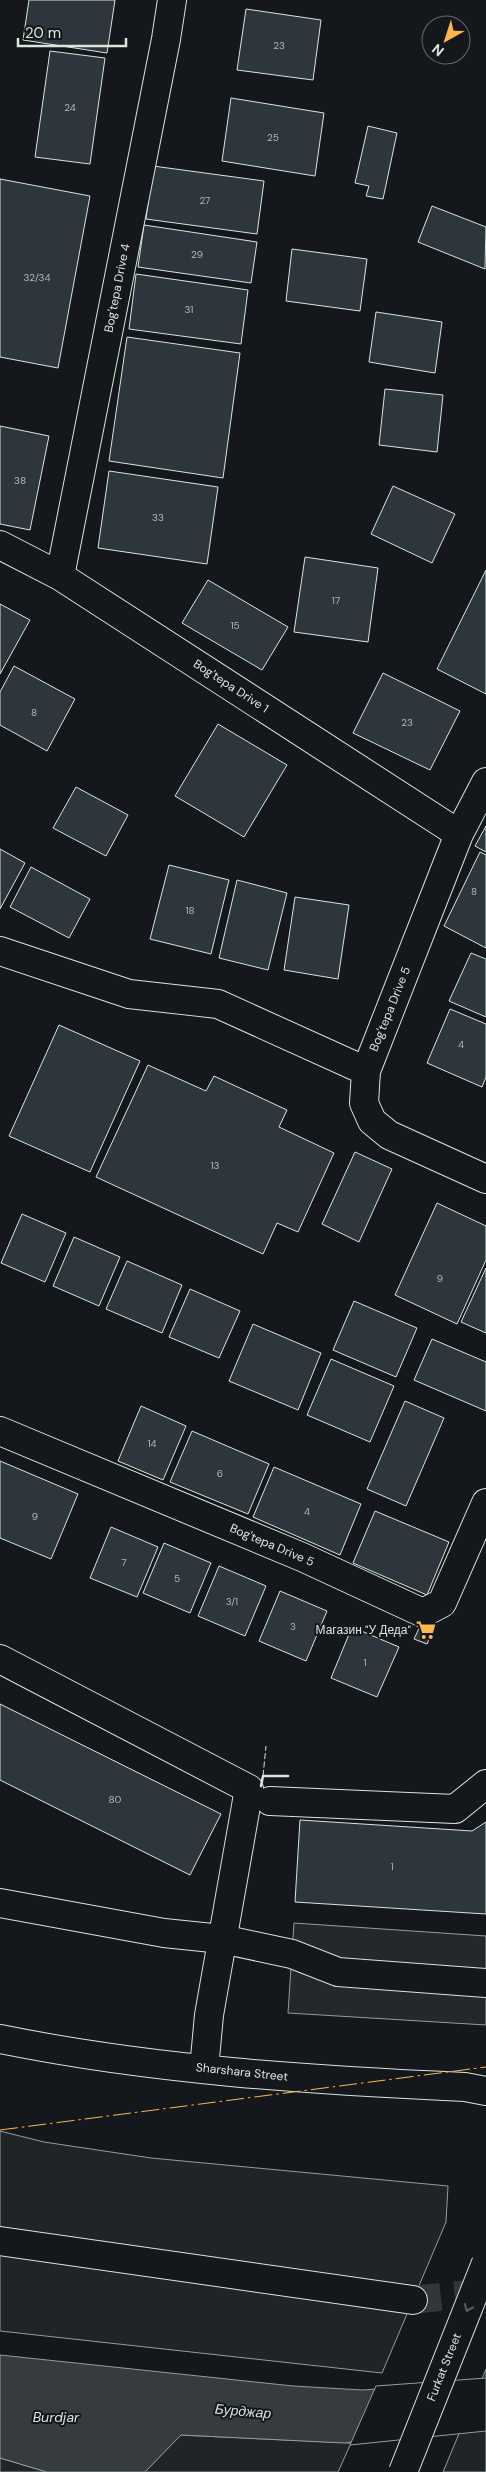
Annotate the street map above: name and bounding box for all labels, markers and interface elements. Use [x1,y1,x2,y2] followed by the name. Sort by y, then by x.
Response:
[18,15,125,47] scale bar
[421,15,471,65] north arrow
[25,23,61,43] text: 20 m
[273,39,285,52] house number: 23
[428,40,447,60] text: N
[64,101,76,114] house number: 24
[267,131,279,144] house number: 25
[200,194,210,207] house number: 27
[101,242,133,334] street label: Bog'tepa Drive 4
[191,248,203,261] house number: 29
[23,271,51,284] house number: 32/34
[185,303,193,316] house number: 31
[14,474,26,487] house number: 38
[152,511,164,524] house number: 33
[332,594,340,607] house number: 17
[230,619,240,632] house number: 15
[190,656,272,716] street label: Bog'tepa Drive 1
[31,706,37,719] house number: 8
[401,716,413,729] house number: 23
[471,885,477,898] house number: 8
[185,904,195,917] house number: 18
[366,964,414,1054] street label: Bog'tepa Drive 5
[458,1038,464,1051] house number: 4
[210,1159,220,1172] house number: 13
[437,1272,443,1285] house number: 9
[147,1437,157,1450] house number: 14
[217,1467,223,1480] house number: 6
[304,1505,310,1518] house number: 4
[32,1510,38,1523] house number: 9
[227,1520,317,1570] street label: Bog'tepa Drive 5
[121,1556,127,1569] house number: 7
[174,1572,180,1585] house number: 5
[226,1595,238,1608] house number: 3/1
[415,1619,437,1641] supermarket icon: Магазин "У Деда"
[290,1620,296,1633] house number: 3
[316,1622,412,1638] place label: Магазин "У Деда"
[363,1656,367,1669] house number: 1
[109,1793,122,1806] house number: 80
[390,1860,394,1873] house number: 1
[195,2059,289,2085] street label: Sharshara Street
[464,2303,474,2312] one-way arrow
[423,2330,465,2403] street label: Furkat Street
[214,2400,272,2422] water label: Бурджар
[33,2408,80,2426] water label: Burdjar

